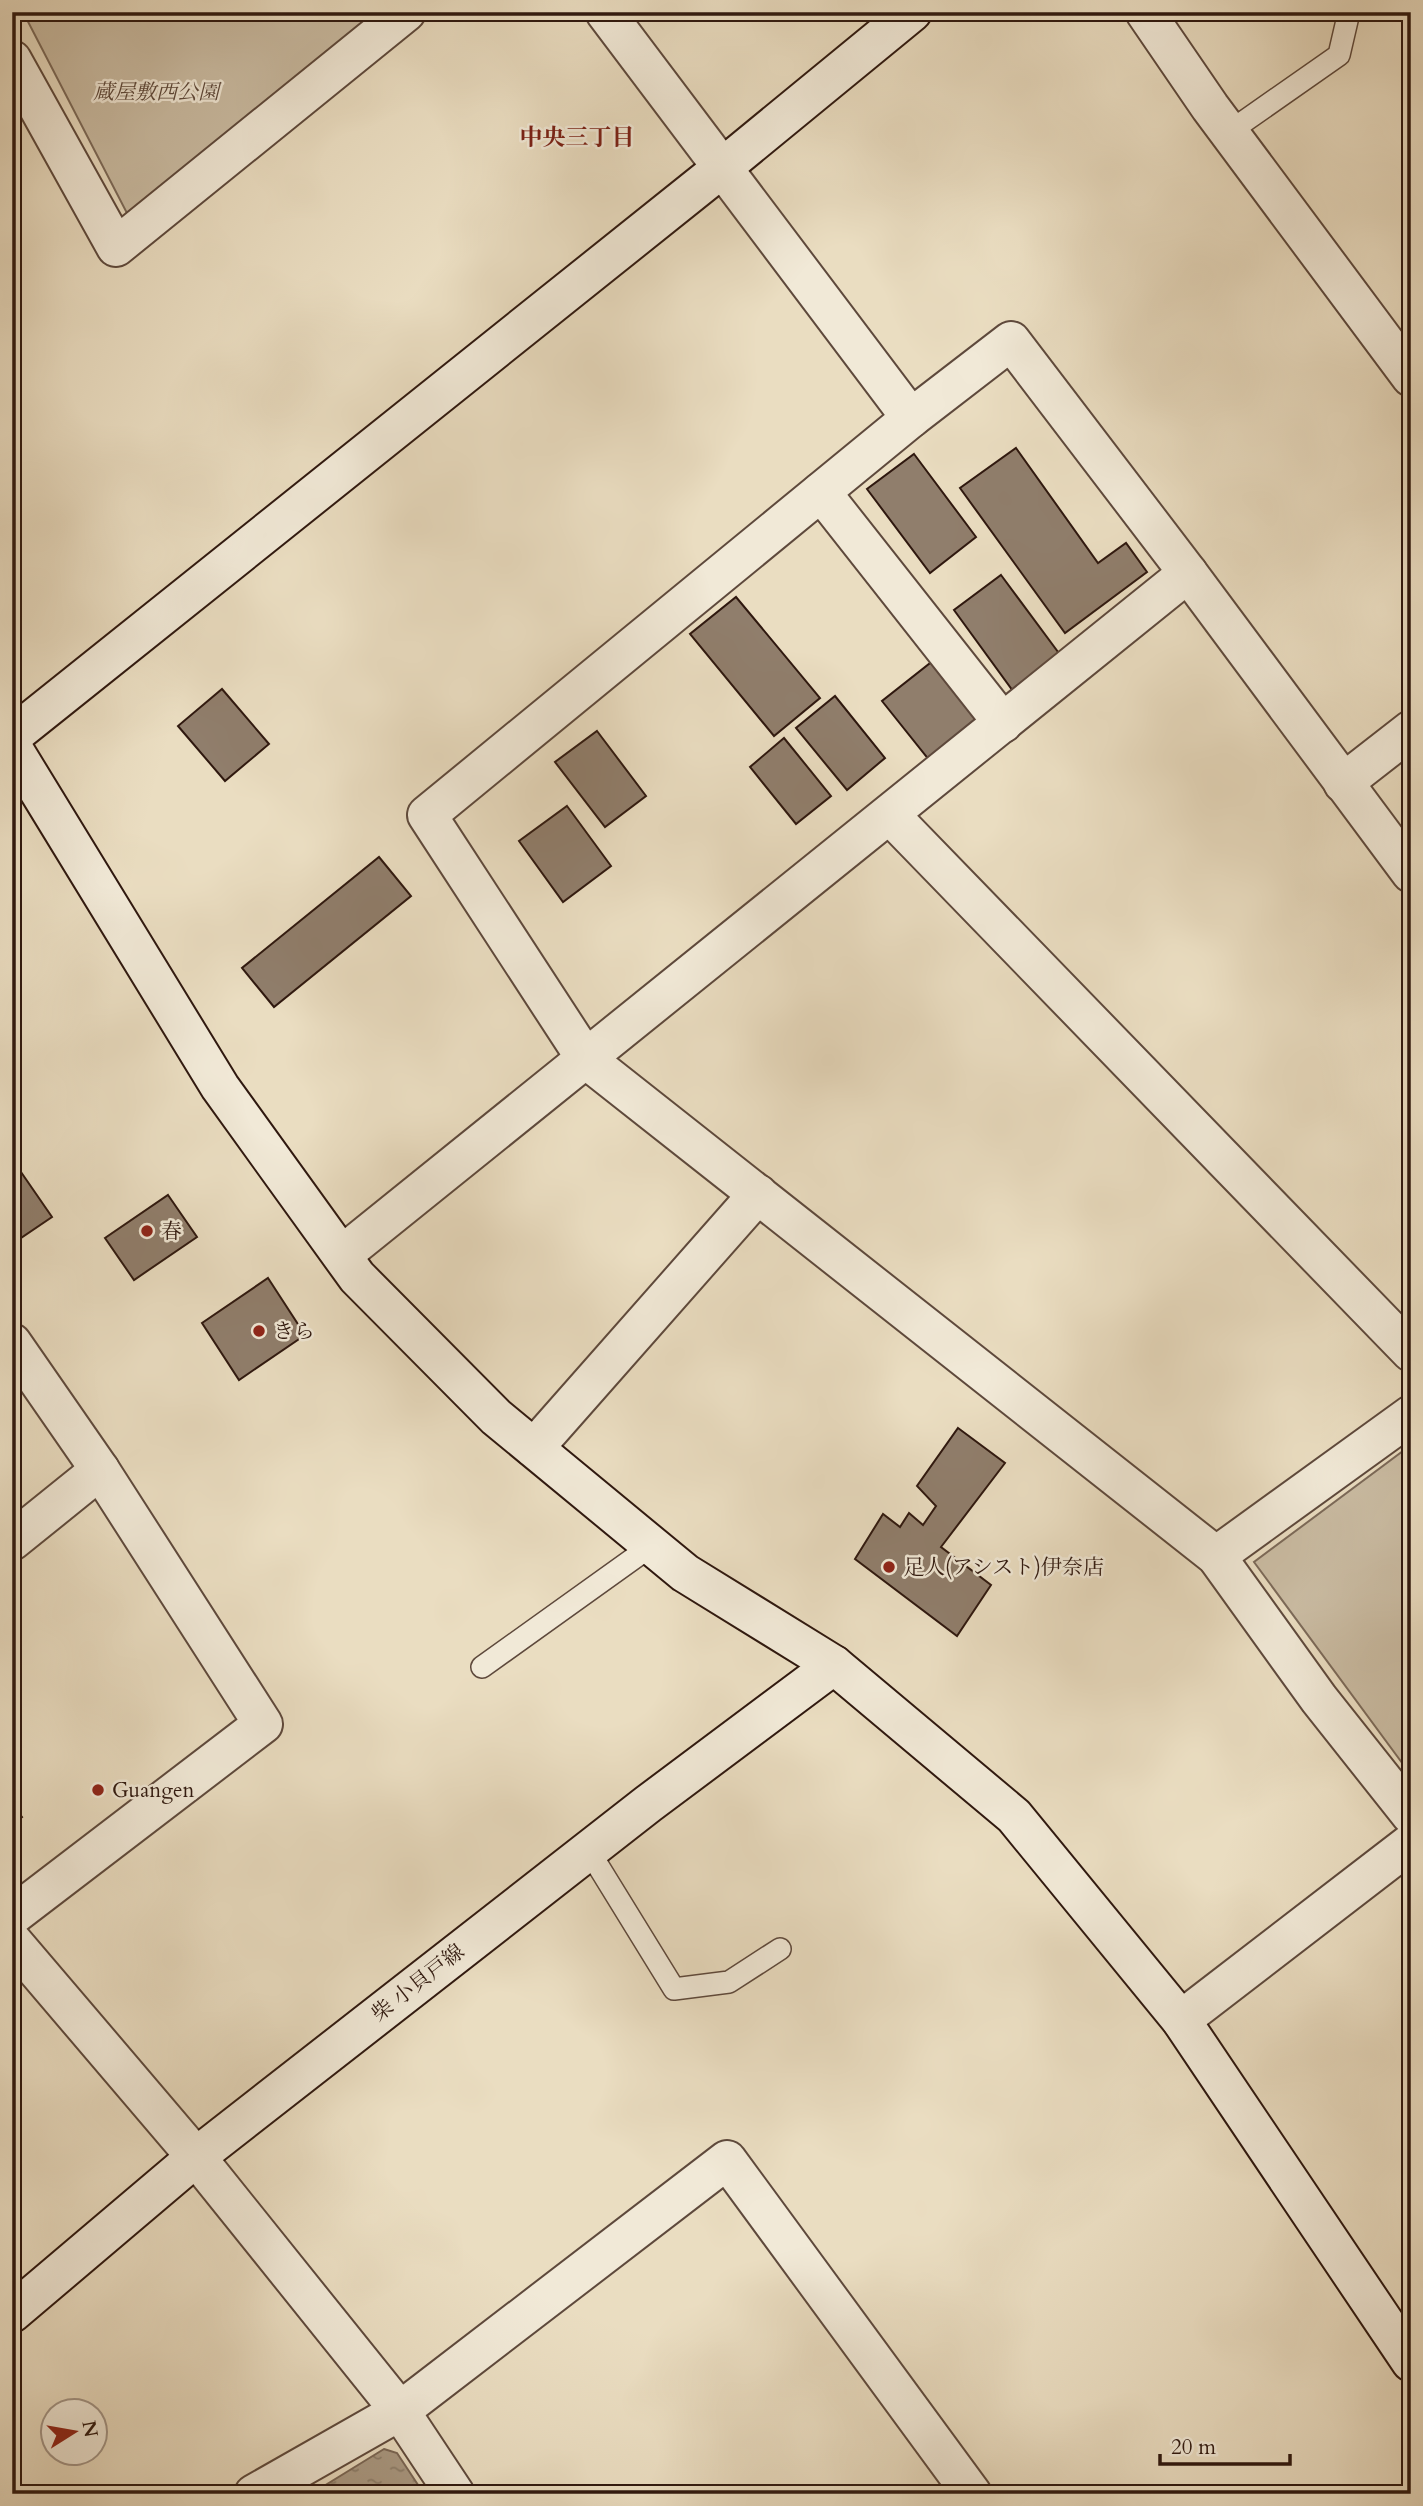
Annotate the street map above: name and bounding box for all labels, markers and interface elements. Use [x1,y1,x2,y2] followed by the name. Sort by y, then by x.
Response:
[93,78,222,107] park label: 蔵屋敷西公園
[520,122,635,153] district label: 中央三丁目
[161,1217,182,1246] place label: 春
[139,1223,155,1239] marker: 春
[273,1317,315,1346] place label: きら
[251,1323,267,1339] marker: きら
[903,1553,1104,1582] place label: 足人(アシスト)伊奈店
[881,1559,897,1575] marker: 足人(アシスト)伊奈店
[112,1776,194,1805] place label: Guangen
[90,1782,106,1798] marker: Guangen
[365,1938,471,2028] street label: 柴 小貝戸線
[38,2398,108,2468] north arrow
[75,2418,104,2440] text: N
[1160,2422,1290,2466] scale bar
[1171,2433,1216,2462] text: 20 m

